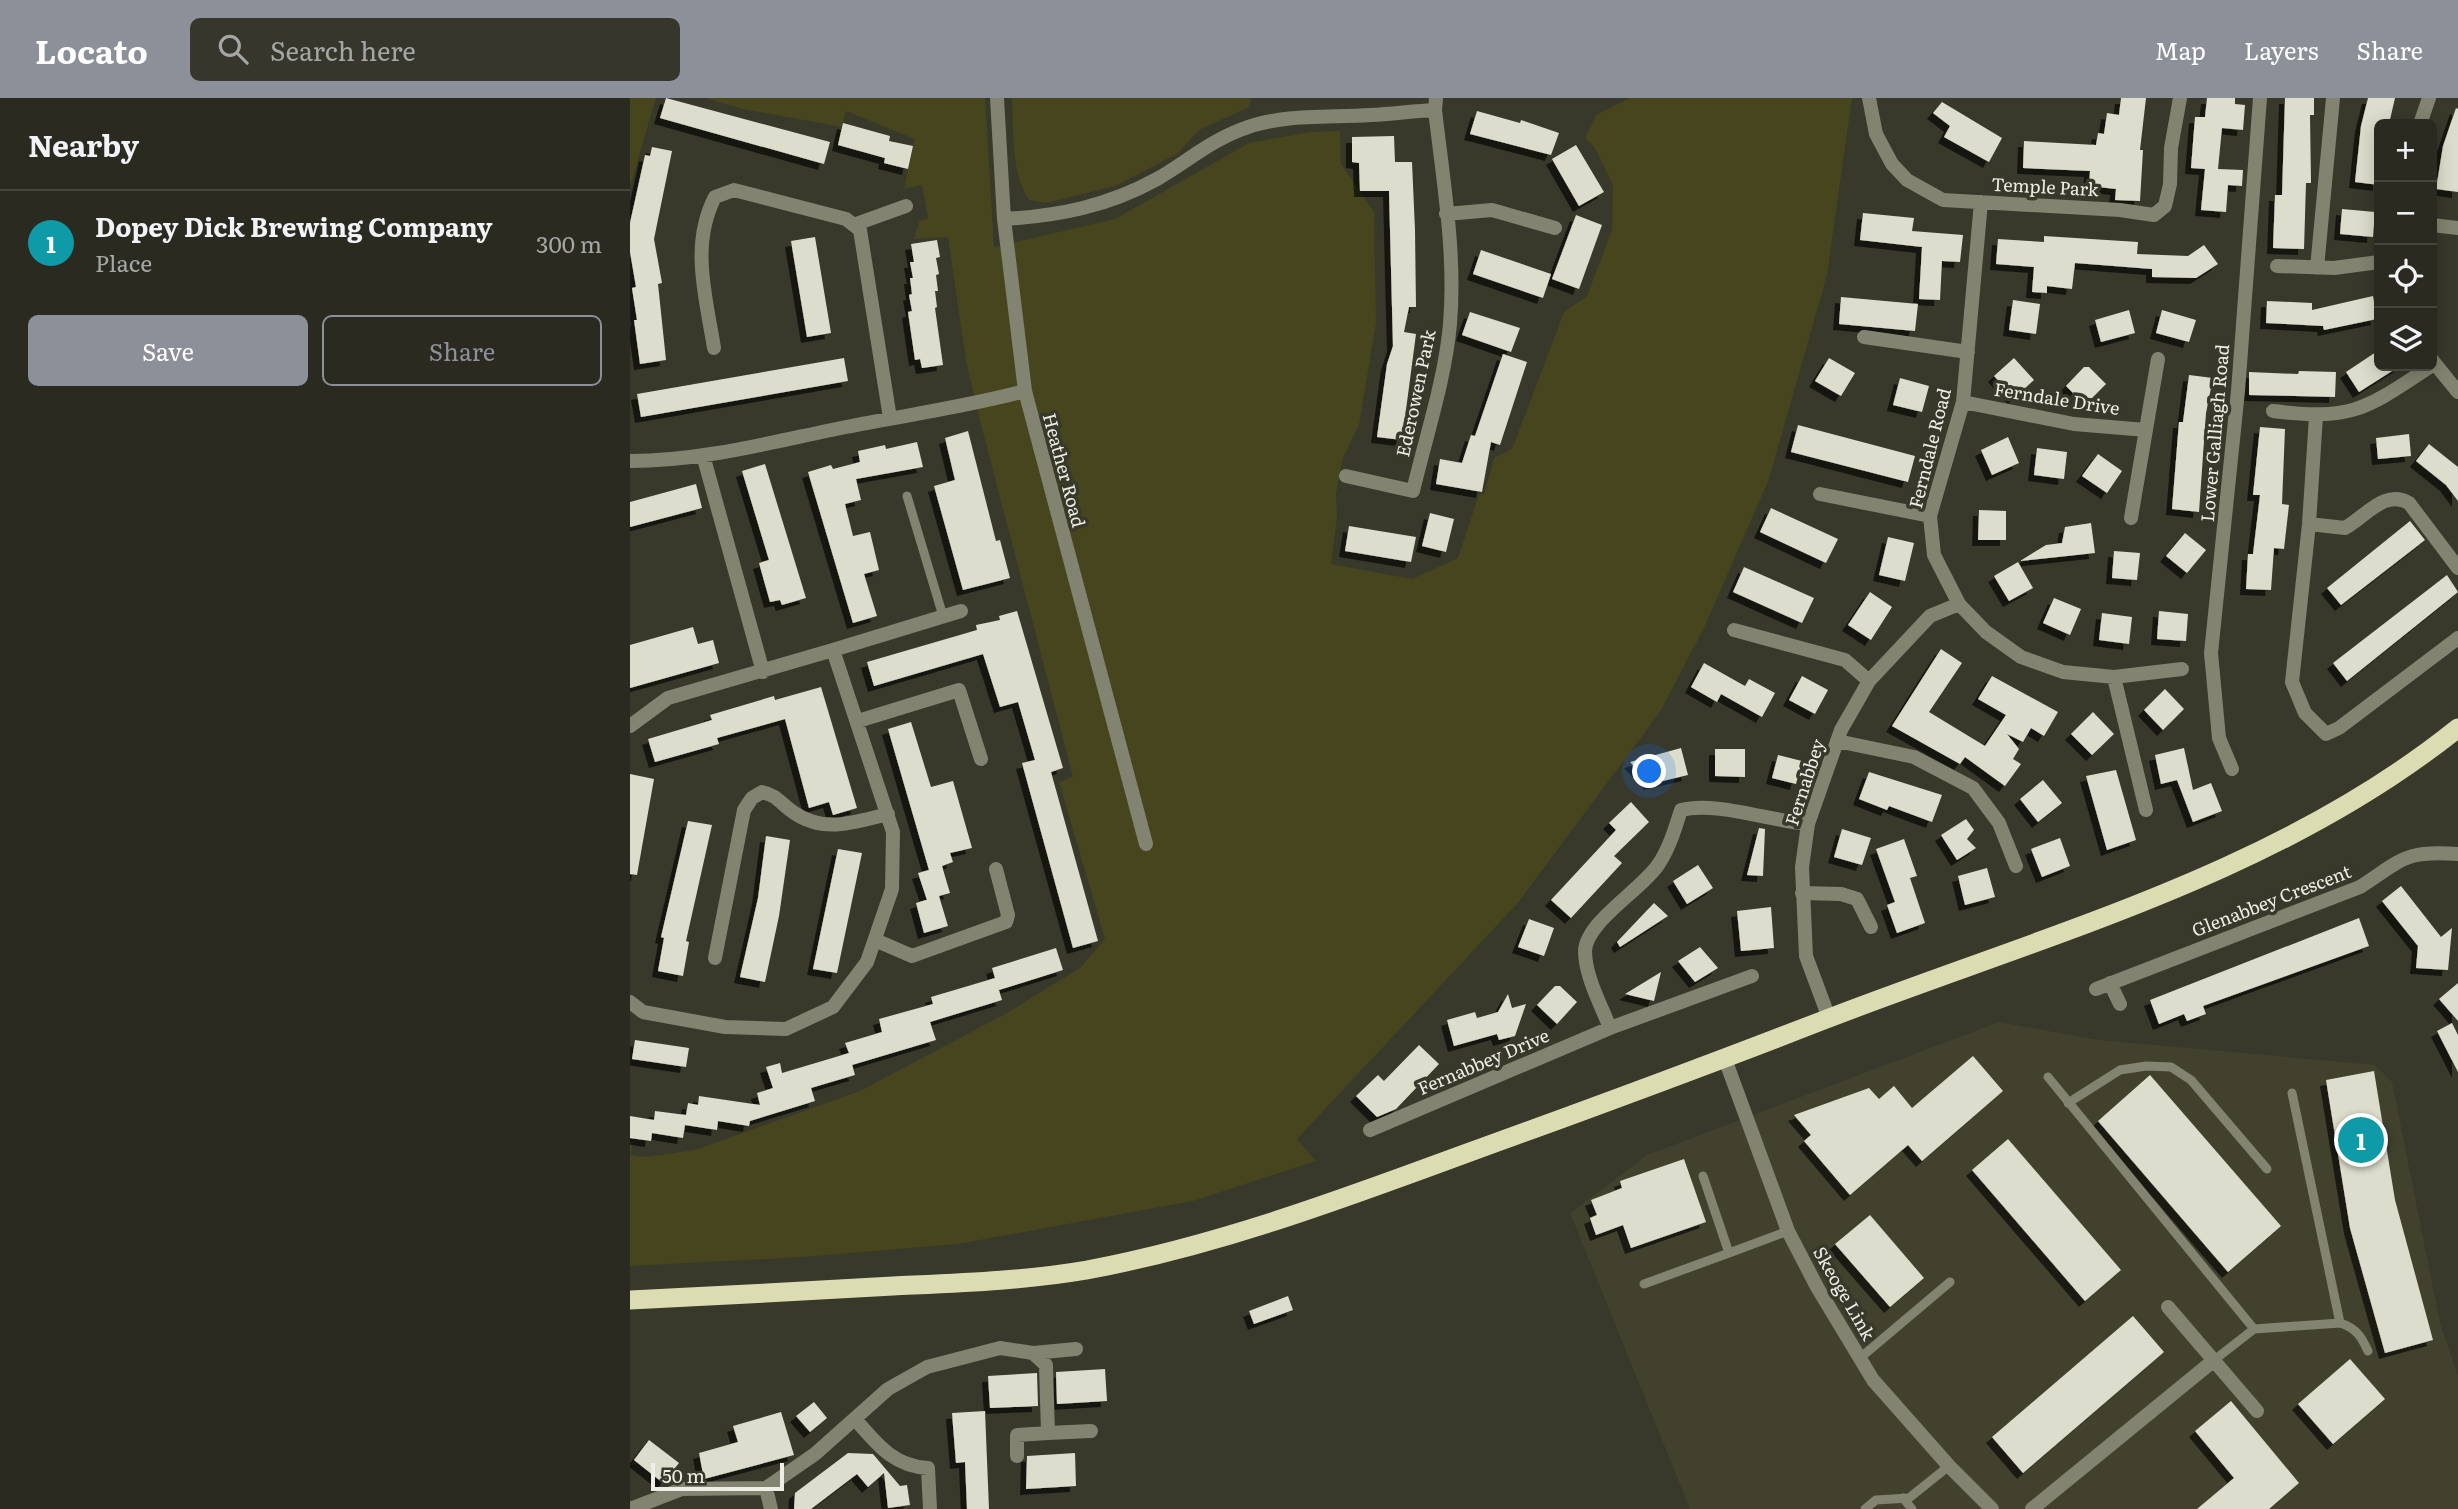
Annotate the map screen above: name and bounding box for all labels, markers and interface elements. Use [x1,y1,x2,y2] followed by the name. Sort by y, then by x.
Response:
[190,18,680,81] search box
[35,25,148,74] text: Locato
[214,30,252,68] icon: search
[270,30,416,69] text: Search here
[2155,32,2206,67] text: Map
[2244,32,2318,67] text: Layers
[2356,32,2423,67] text: Share
[2374,119,2437,371] map controls
[2374,119,2437,182] button: +
[28,122,139,166] text: Nearby
[1991,170,2100,202] street label: Temple Park
[2374,182,2437,245] button: −
[95,206,492,245] text: Dopey Dick Brewing Company
[46,226,56,260] text: 1
[536,226,602,260] text: 300 m
[95,245,152,279] text: Place
[2374,245,2437,308] button: locate
[2374,308,2437,371] button: layers
[28,315,308,386] button: Save
[322,315,602,386] button: Share
[1388,326,1442,459] street label: Ederowen Park
[2193,343,2235,523] street label: Lower Galliagh Road
[1992,375,2122,421] street label: Ferndale Drive
[1901,385,1957,511] street label: Ferndale Road
[1037,410,1093,530] street label: Heather Road
[1777,735,1831,829] street label: Fernabbey
[1632,754,1666,788] your location
[2187,857,2355,943] street label: Glenabbey Crescent
[1413,1021,1553,1101] street label: Fernabbey Drive
[2338,1114,2384,1166] pin: 1
[1807,1241,1883,1346] street label: Skeoge Link
[651,1460,784,1492] scale bar
[662,1461,705,1489] text: 50 m

